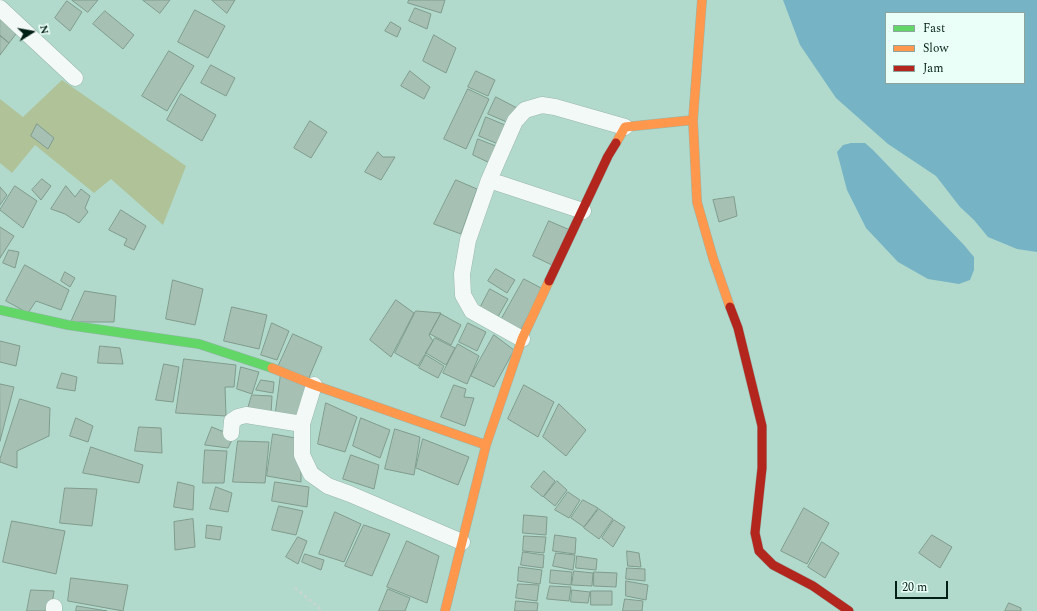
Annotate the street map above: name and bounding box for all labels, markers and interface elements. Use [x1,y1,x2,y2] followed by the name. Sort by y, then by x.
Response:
[12,12,52,52] north arrow
[885,12,1025,84] legend
[923,19,945,38] text: Fast
[35,24,53,36] text: N
[923,39,948,58] text: Slow
[923,59,944,78] text: Jam
[897,573,950,599] scale bar
[902,578,927,597] text: 20 m

